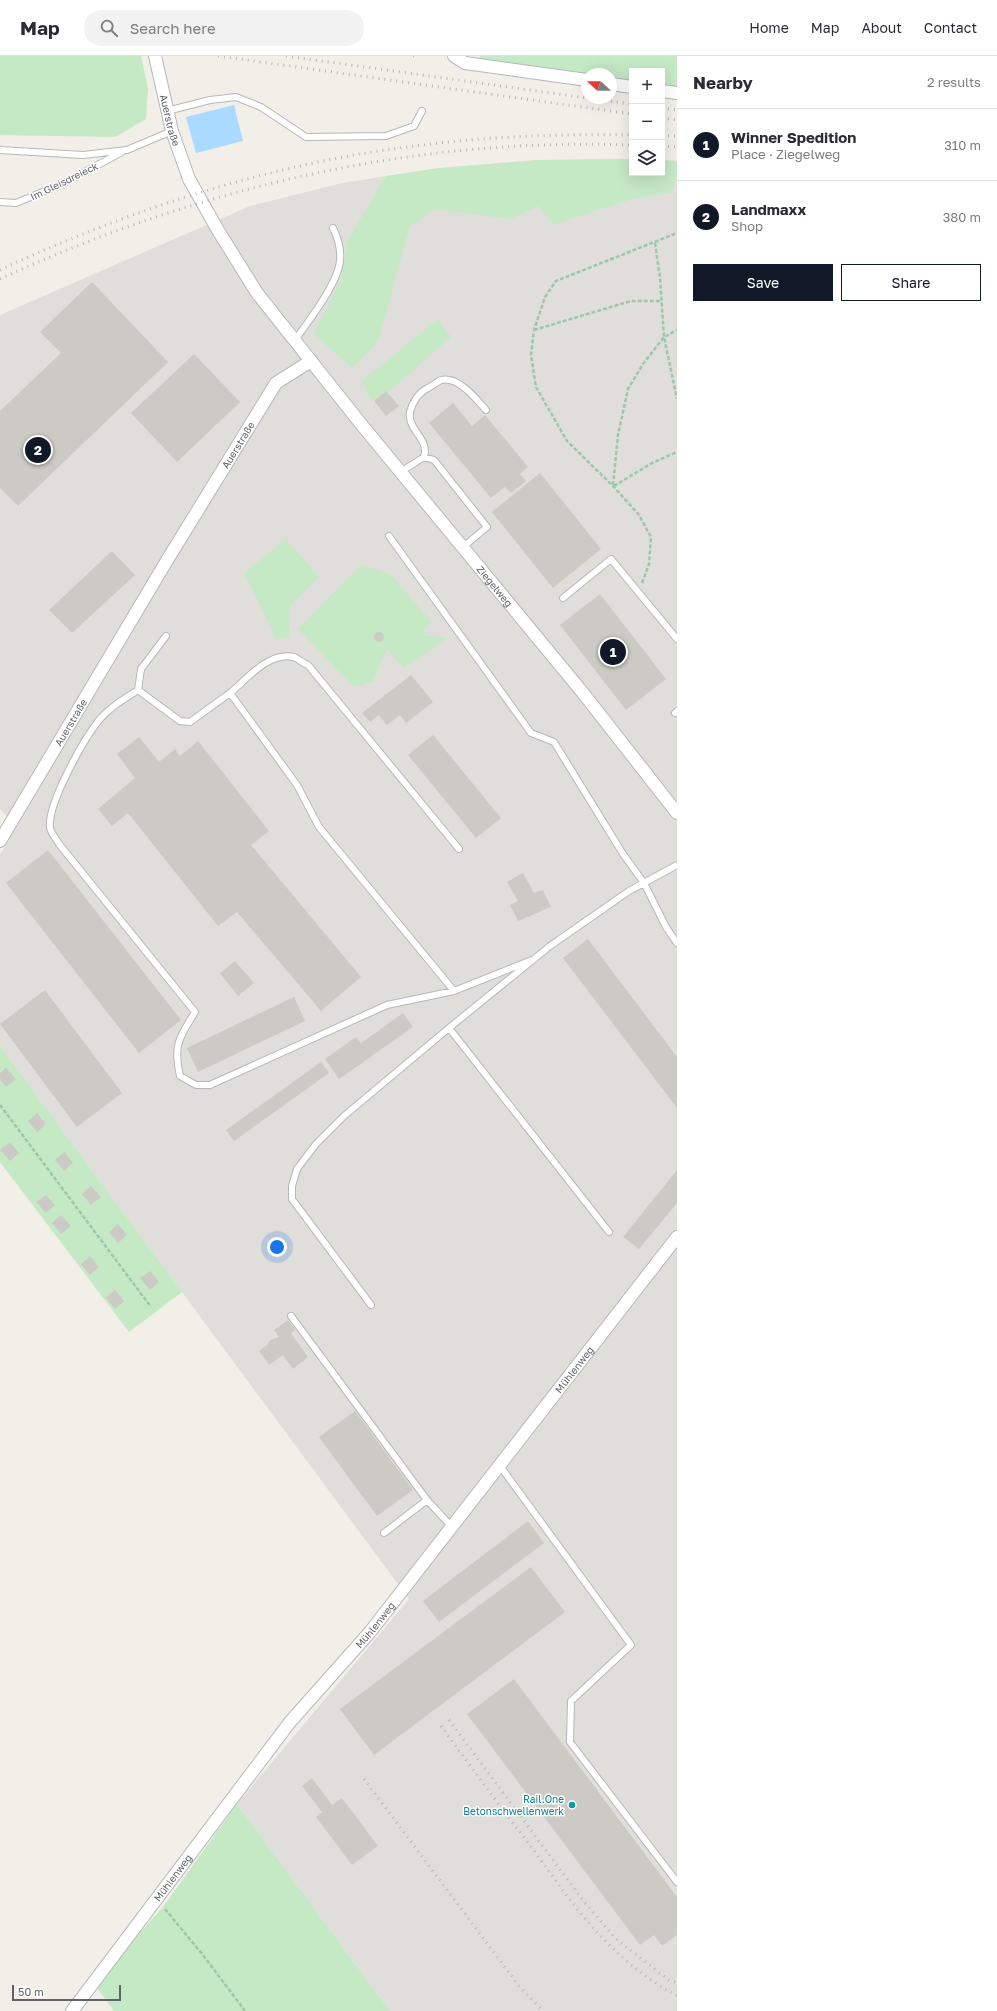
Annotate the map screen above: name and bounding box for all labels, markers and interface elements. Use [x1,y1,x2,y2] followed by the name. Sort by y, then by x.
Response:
[84,10,364,46] search box
[20,16,60,39] text: Map
[98,17,120,39] icon: search
[130,19,216,37] text: Search here
[749,19,789,36] text: Home
[811,19,839,36] text: Map
[861,19,902,36] text: About
[924,19,977,36] text: Contact
[581,68,617,104] north arrow
[629,68,665,176] map controls
[629,68,665,104] button: +
[693,72,753,93] text: Nearby
[927,74,981,90] text: 2 results
[158,93,183,148] street label: Auerstraße
[629,104,665,140] button: −
[731,128,856,146] text: Winner Spedition
[703,137,709,153] text: 1
[944,137,981,153] text: 310 m
[629,140,665,176] button: layers
[731,146,840,162] text: Place · Ziegelweg
[28,159,100,203] street label: Im Gleisdreieck
[731,200,806,218] text: Landmaxx
[702,209,710,225] text: 2
[943,209,981,225] text: 380 m
[731,218,763,234] text: Shop
[693,264,833,301] button: Save
[841,264,981,301] button: Share
[219,419,257,471] street label: Auerstraße
[25,435,51,465] pin: 2
[474,563,515,609] street label: Ziegelweg
[600,637,626,667] pin: 1
[52,697,89,748] street label: Auerstraße
[267,1237,287,1257] your location
[552,1344,596,1395] street label: Mühlenweg
[353,1600,397,1650] street label: Mühlenweg
[463,1793,564,1817] place label: Rail.One Betonschwellenwerk
[567,1800,577,1810] marker: Rail.One Betonschwellenwerk
[151,1852,194,1904] street label: Mühlenweg
[12,1983,121,2002] scale bar
[18,1985,44,1998] text: 50 m

